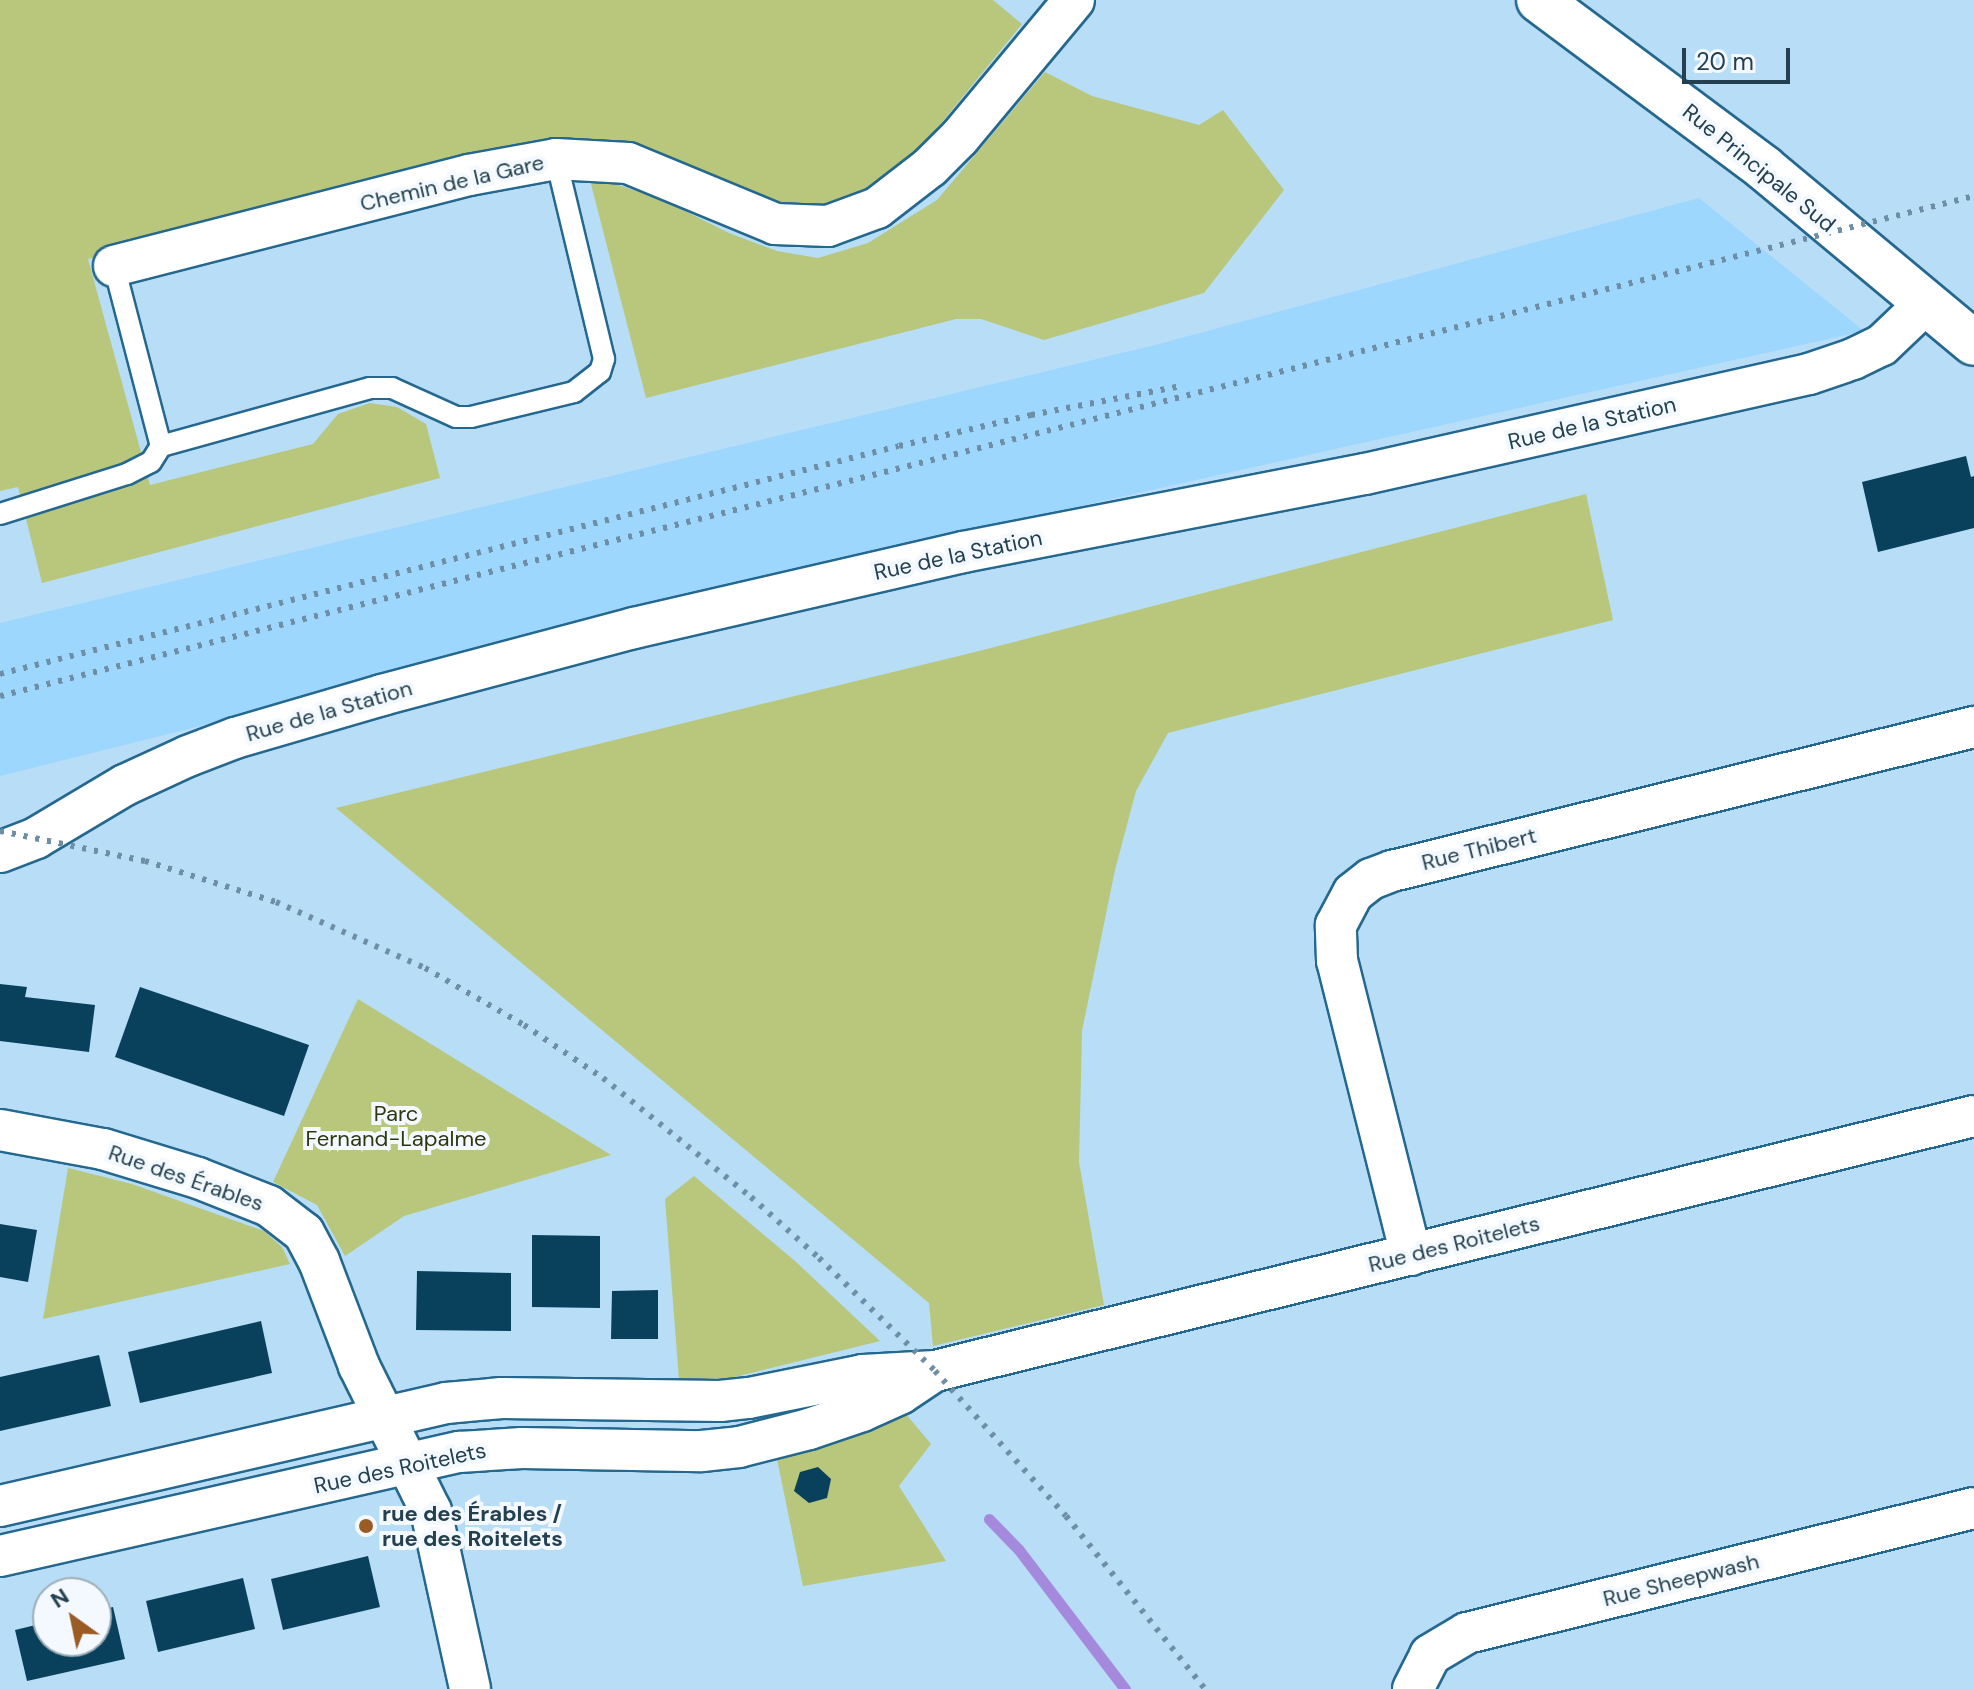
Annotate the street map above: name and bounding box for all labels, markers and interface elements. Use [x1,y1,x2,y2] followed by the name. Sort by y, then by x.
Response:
[1686,32,1794,82] scale bar
[1696,46,1754,77] text: 20 m
[1677,98,1841,238] street label: Rue Principale Sud
[357,149,547,217] street label: Chemin de la Gare
[1505,391,1679,455] street label: Rue de la Station
[871,524,1045,586] street label: Rue de la Station
[243,675,415,747] street label: Rue de la Station
[1419,822,1539,876] street label: Rue Thibert
[305,1100,487,1152] park label: Parc Fernand-Lapalme
[105,1139,267,1217] street label: Rue des Érables
[1366,1210,1542,1278] street label: Rue des Roitelets
[311,1437,489,1499] street label: Rue des Roitelets
[382,1500,563,1552] place label: rue des Érables / rue des Roitelets
[357,1517,375,1535] marker: rue des Érables / rue des Roitelets
[1600,1548,1762,1612] street label: Rue Sheepwash
[32,1577,112,1657] north arrow
[45,1582,74,1615] text: N

